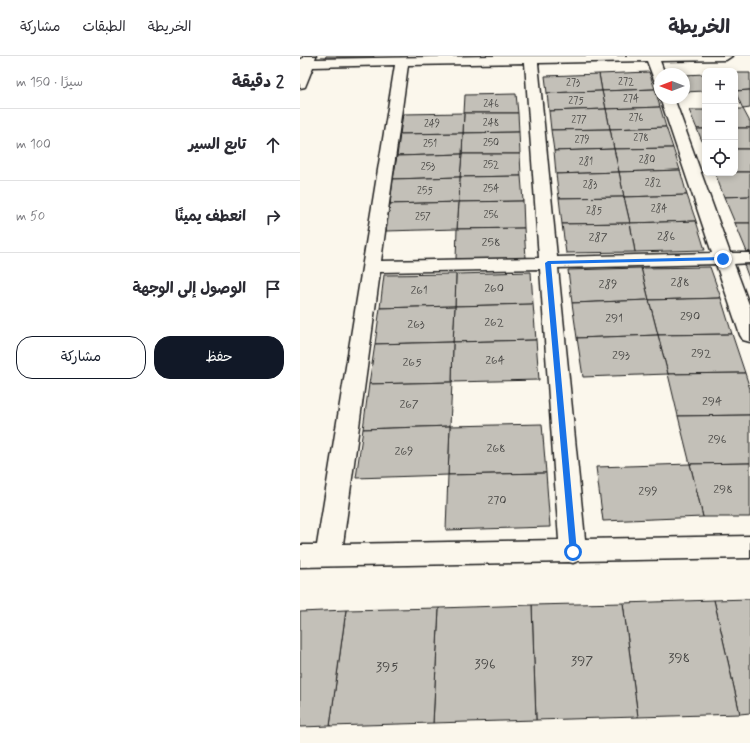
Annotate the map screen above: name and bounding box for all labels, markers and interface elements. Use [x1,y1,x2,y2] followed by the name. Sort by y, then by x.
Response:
[668,15,730,40] text: الخريطة
[20,18,60,36] text: مشاركة
[82,18,126,36] text: الطبقات
[148,18,191,36] text: الخريطة
[654,68,690,104] north arrow
[702,68,738,176] map controls
[702,68,738,104] button: +
[232,71,284,93] text: 2 دقيقة
[16,74,83,91] text: سيرًا · 150 m
[618,76,634,89] house number: 272
[566,77,580,90] house number: 273
[623,93,639,106] house number: 274
[568,95,584,108] house number: 275
[483,98,499,111] house number: 246
[702,104,738,140] button: −
[629,112,644,125] house number: 276
[571,114,587,127] house number: 277
[483,117,499,130] house number: 248
[424,118,440,131] house number: 249
[633,132,649,145] house number: 278
[262,134,284,156] icon: ahead
[574,134,590,147] house number: 279
[188,135,246,155] text: تابع السير
[16,136,51,153] text: 100 m
[483,137,499,150] house number: 250
[423,138,437,151] house number: 251
[702,140,738,176] button: locate
[639,153,655,167] house number: 280
[579,155,593,169] house number: 281
[483,159,499,172] house number: 252
[421,161,435,174] house number: 253
[645,176,661,190] house number: 282
[583,178,597,192] house number: 283
[483,183,499,196] house number: 254
[417,185,433,198] house number: 255
[651,202,667,216] house number: 284
[586,204,602,218] house number: 285
[262,206,284,228] icon: right
[175,207,246,227] text: انعطف يمينًا
[16,208,45,225] text: 50 m
[484,209,499,222] house number: 256
[415,211,431,224] house number: 257
[657,229,675,245] house number: 286
[588,230,608,246] house number: 287
[482,235,500,251] house number: 258
[714,250,732,268] route end
[671,275,689,291] house number: 288
[599,277,617,293] house number: 289
[262,278,284,300] icon: arrive
[132,279,246,299] text: الوصول إلى الوجهة
[484,281,504,297] house number: 260
[410,283,428,299] house number: 261
[680,309,700,325] house number: 290
[605,311,623,327] house number: 291
[484,315,504,331] house number: 262
[407,317,425,333] house number: 263
[16,336,146,379] button: مشاركة
[154,336,284,379] button: حفظ
[691,346,711,362] house number: 292
[612,348,630,364] house number: 293
[485,353,505,369] house number: 264
[402,355,422,371] house number: 265
[702,394,722,410] house number: 294
[399,397,419,413] house number: 267
[708,432,727,448] house number: 296
[487,441,506,457] house number: 268
[395,444,413,460] house number: 269
[713,482,733,498] house number: 298
[638,484,658,500] house number: 299
[487,493,507,509] house number: 270
[564,543,582,561] route start
[668,649,690,667] house number: 398
[571,652,593,670] house number: 397
[474,655,496,673] house number: 396
[376,658,398,676] house number: 395

